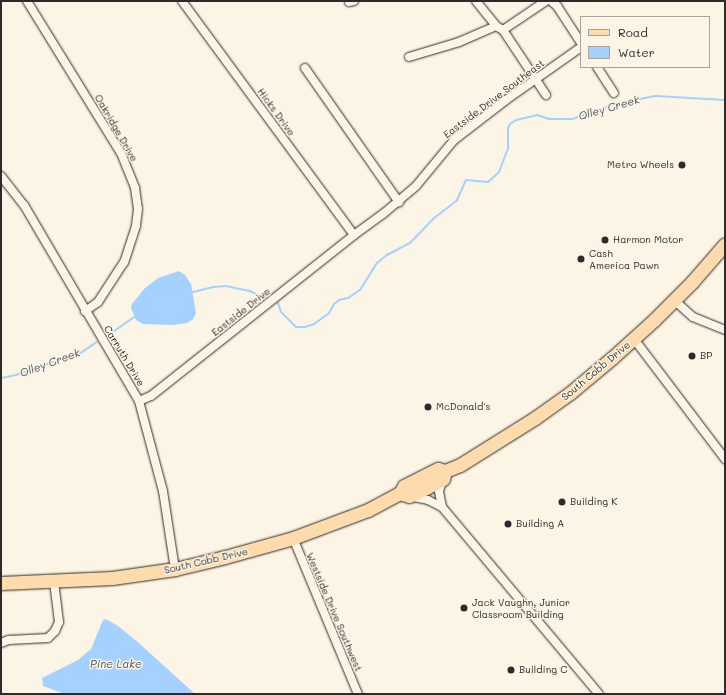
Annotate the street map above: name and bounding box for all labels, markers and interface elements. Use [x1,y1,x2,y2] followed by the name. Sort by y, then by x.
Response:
[580,16,710,68] legend
[618,24,648,40] text: Road
[618,44,655,60] text: Water
[441,57,547,141] street label: Eastside Drive Southeast
[255,86,297,138] street label: Hicks Drive
[92,92,140,164] street label: Oakridge Drive
[577,93,641,123] water label: Olley Creek
[607,159,674,171] place label: Metro Wheels
[677,160,687,170] marker: Metro Wheels
[613,234,683,246] place label: Harmon Motor
[600,235,610,245] marker: Harmon Motor
[589,247,659,270] place label: Cash America Pawn
[576,254,586,264] marker: Cash America Pawn
[209,285,273,339] street label: Eastside Drive
[101,324,147,388] street label: Carruth Drive
[559,339,633,403] street label: South Cobb Drive
[18,346,82,380] water label: Olley Creek
[700,350,712,362] place label: BP
[687,351,697,361] marker: BP
[436,401,490,413] place label: McDonald's
[423,402,433,412] marker: McDonald's
[570,496,617,508] place label: Building K
[557,497,567,507] marker: Building K
[516,518,564,530] place label: Building A
[503,519,513,529] marker: Building A
[163,546,249,576] street label: South Cobb Drive
[304,551,364,673] street label: Westside Drive Southwest
[472,596,570,620] place label: Jack Vaughn, Junior Classroom Building
[459,603,469,613] marker: Jack Vaughn, Junior Classroom Building
[90,657,142,671] water label: Pine Lake
[519,664,567,676] place label: Building C
[506,665,516,675] marker: Building C

